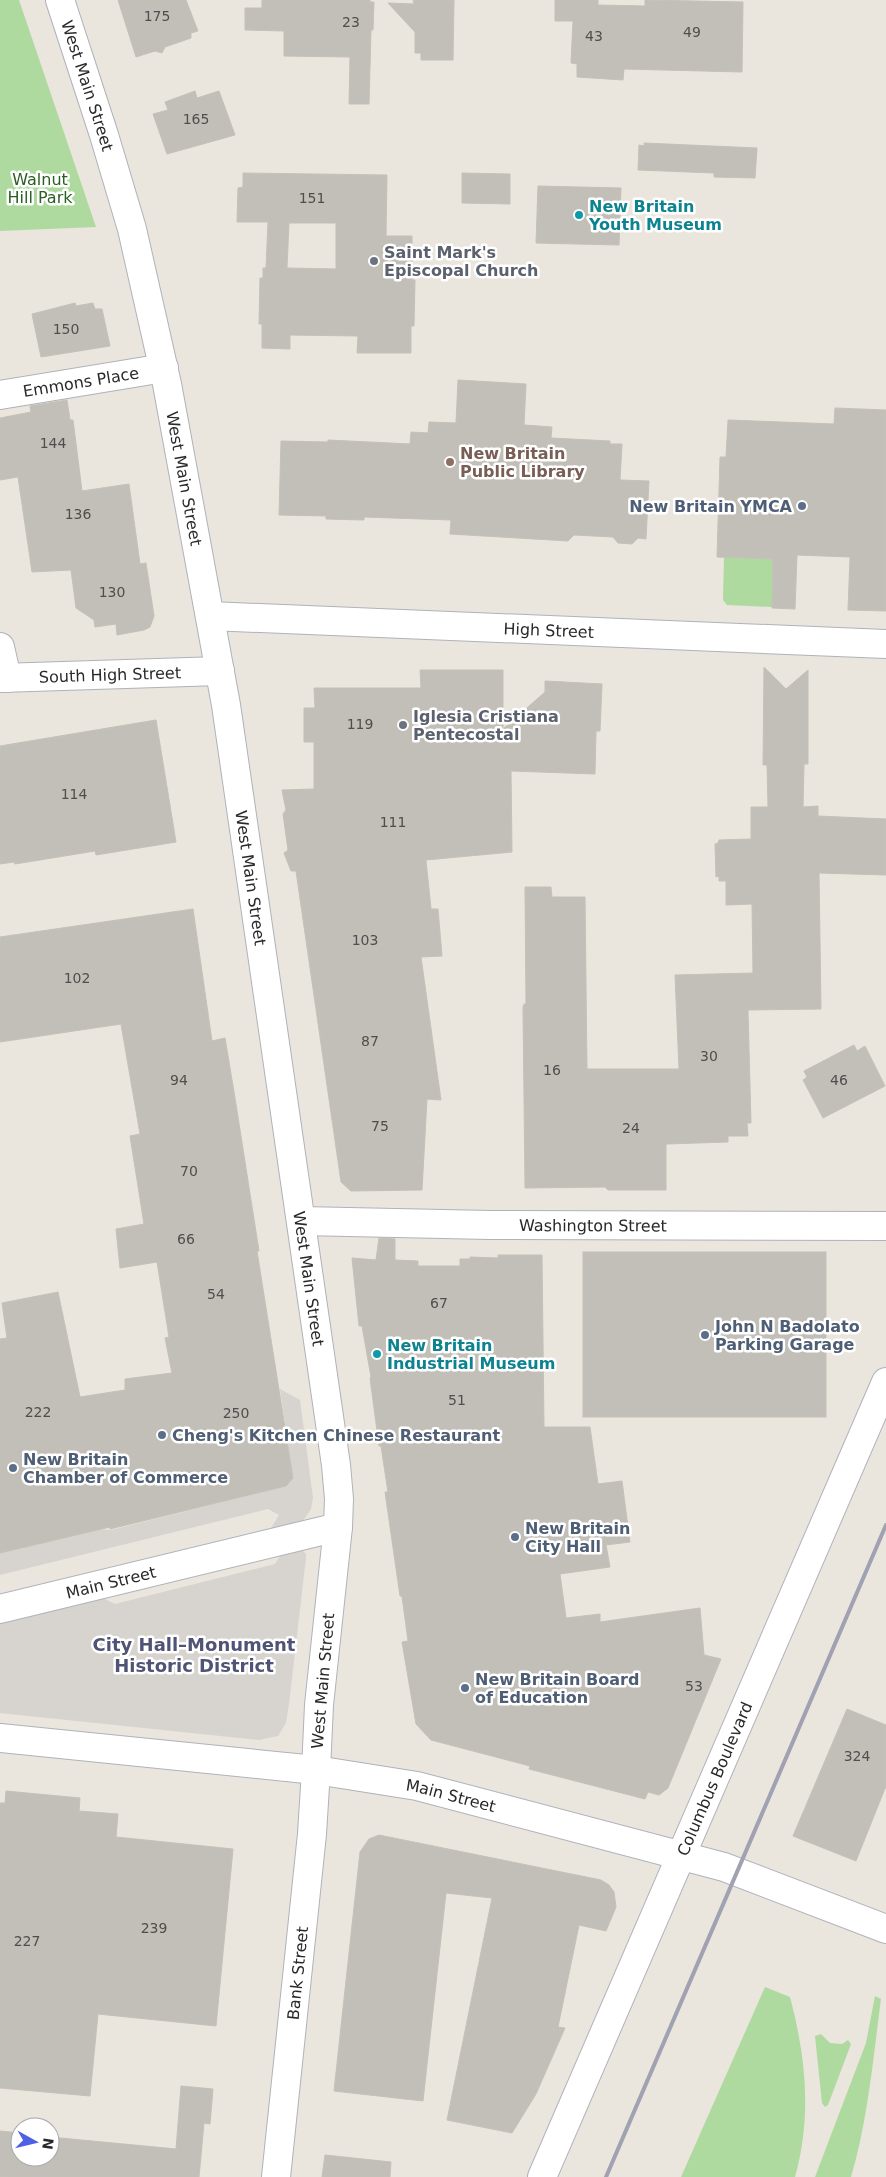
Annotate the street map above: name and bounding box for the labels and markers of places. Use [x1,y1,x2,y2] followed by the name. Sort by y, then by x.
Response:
[588,197,722,234] place label: New Britain Youth Museum
[573,209,585,221] marker: New Britain Youth Museum
[384,243,538,280] place label: Saint Mark's Episcopal Church
[368,255,380,267] marker: Saint Mark's Episcopal Church
[460,444,585,481] place label: New Britain Public Library
[444,456,456,468] marker: New Britain Public Library
[629,497,793,516] place label: New Britain YMCA
[796,500,808,512] marker: New Britain YMCA
[413,707,559,744] place label: Iglesia Cristiana Pentecostal
[397,719,409,731] marker: Iglesia Cristiana Pentecostal
[714,1317,860,1354] place label: John N Badolato Parking Garage
[699,1329,711,1341] marker: John N Badolato Parking Garage
[387,1336,555,1373] place label: New Britain Industrial Museum
[371,1348,383,1360] marker: New Britain Industrial Museum
[172,1426,500,1445] place label: Cheng's Kitchen Chinese Restaurant
[156,1429,168,1441] marker: Cheng's Kitchen Chinese Restaurant
[23,1450,228,1487] place label: New Britain Chamber of Commerce
[7,1462,19,1474] marker: New Britain Chamber of Commerce
[525,1519,630,1556] place label: New Britain City Hall
[509,1531,521,1543] marker: New Britain City Hall
[475,1670,639,1707] place label: New Britain Board of Education
[459,1682,471,1694] marker: New Britain Board of Education

